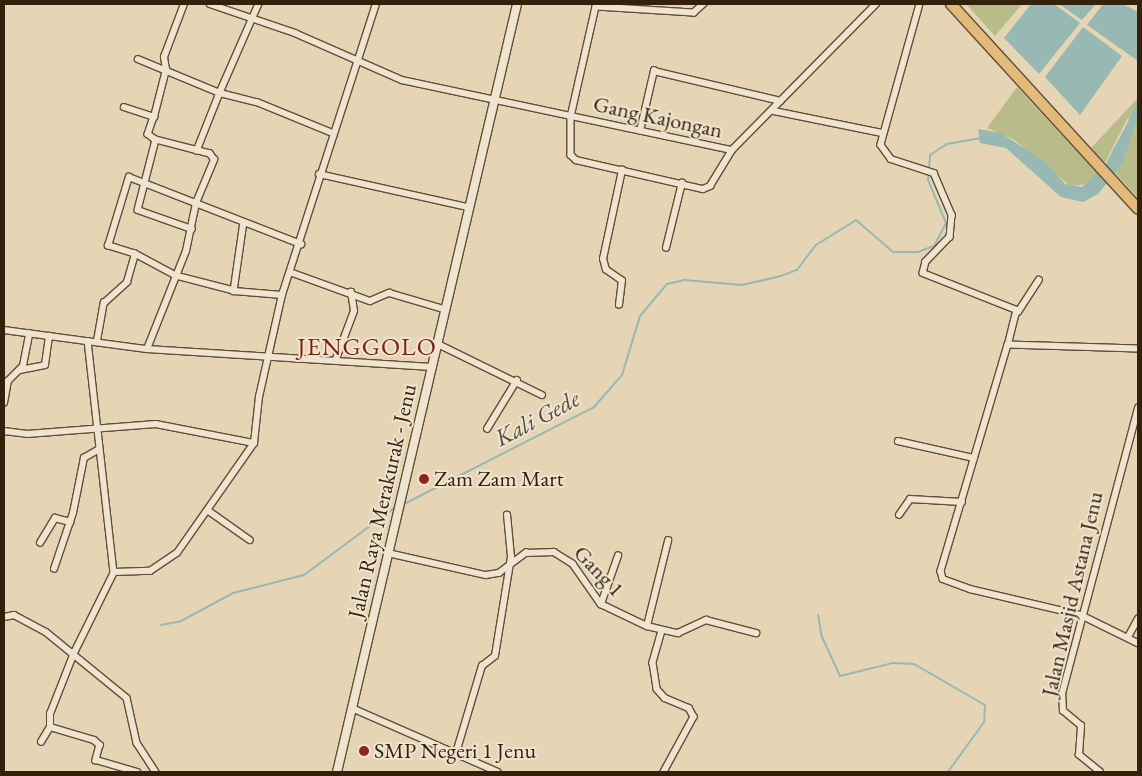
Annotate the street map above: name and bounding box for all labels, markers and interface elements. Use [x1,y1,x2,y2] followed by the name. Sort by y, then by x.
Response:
[591,90,725,144] street label: Gang Kajongan
[296,331,438,361] district label: JENGGOLO
[342,381,422,621] street label: Jalan Raya Merakurak - Jenu
[490,384,584,452] water label: Kali Gede
[434,466,564,492] place label: Zam Zam Mart
[418,473,430,485] marker: Zam Zam Mart
[1036,489,1108,699] street label: Jalan Masjid Astana Jenu
[568,540,630,602] street label: Gang 1
[374,738,536,764] place label: SMP Negeri 1 Jenu
[358,745,370,757] marker: SMP Negeri 1 Jenu

